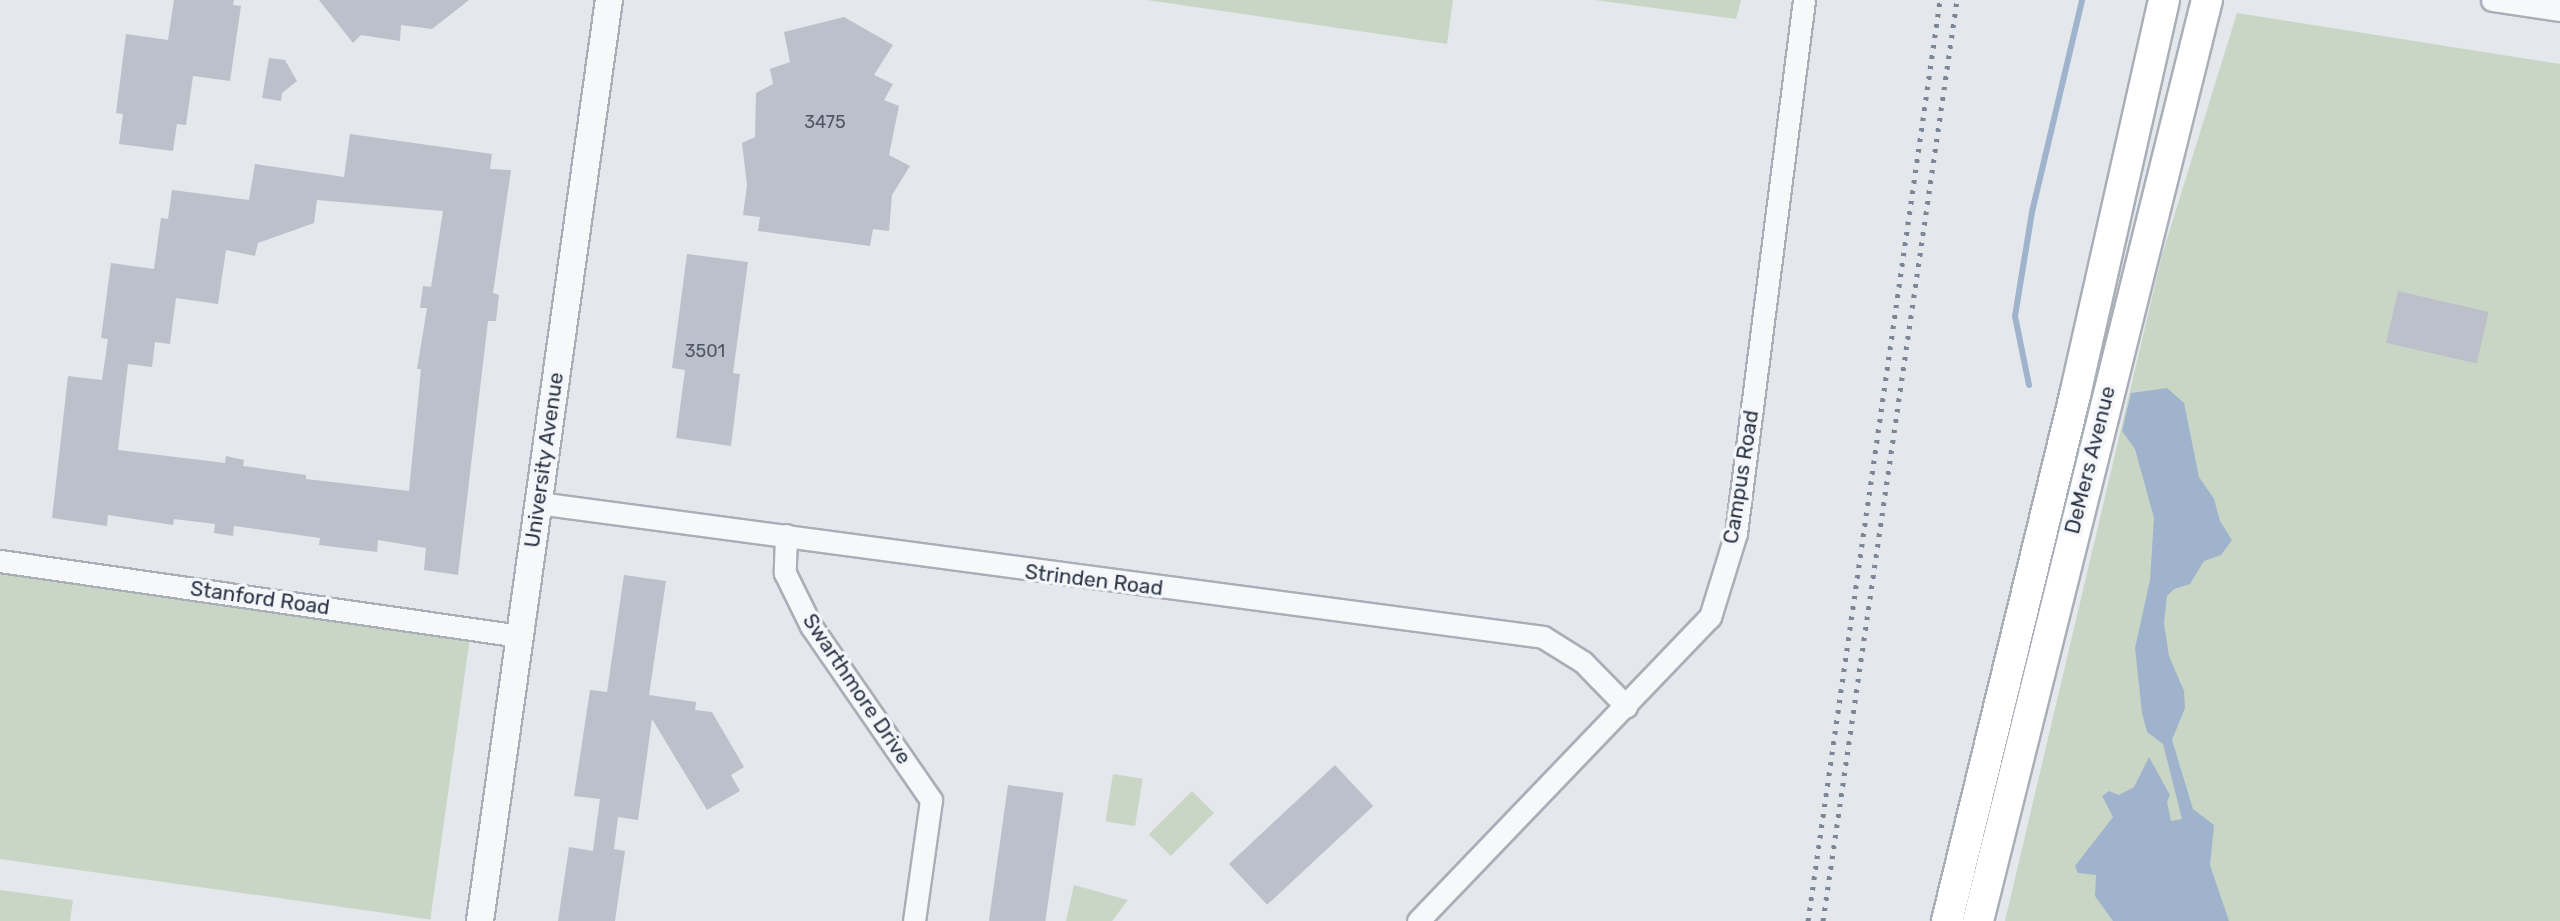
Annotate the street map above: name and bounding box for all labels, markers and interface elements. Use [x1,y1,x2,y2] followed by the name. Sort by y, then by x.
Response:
[804,111,846,133] house number: 3475
[685,340,725,362] house number: 3501
[519,370,569,550] street label: University Avenue
[2059,383,2121,537] street label: DeMers Avenue
[1718,408,1764,546] street label: Campus Road
[1024,559,1164,601] street label: Strinden Road
[189,576,331,620] street label: Stanford Road
[797,609,917,769] street label: Swarthmore Drive

